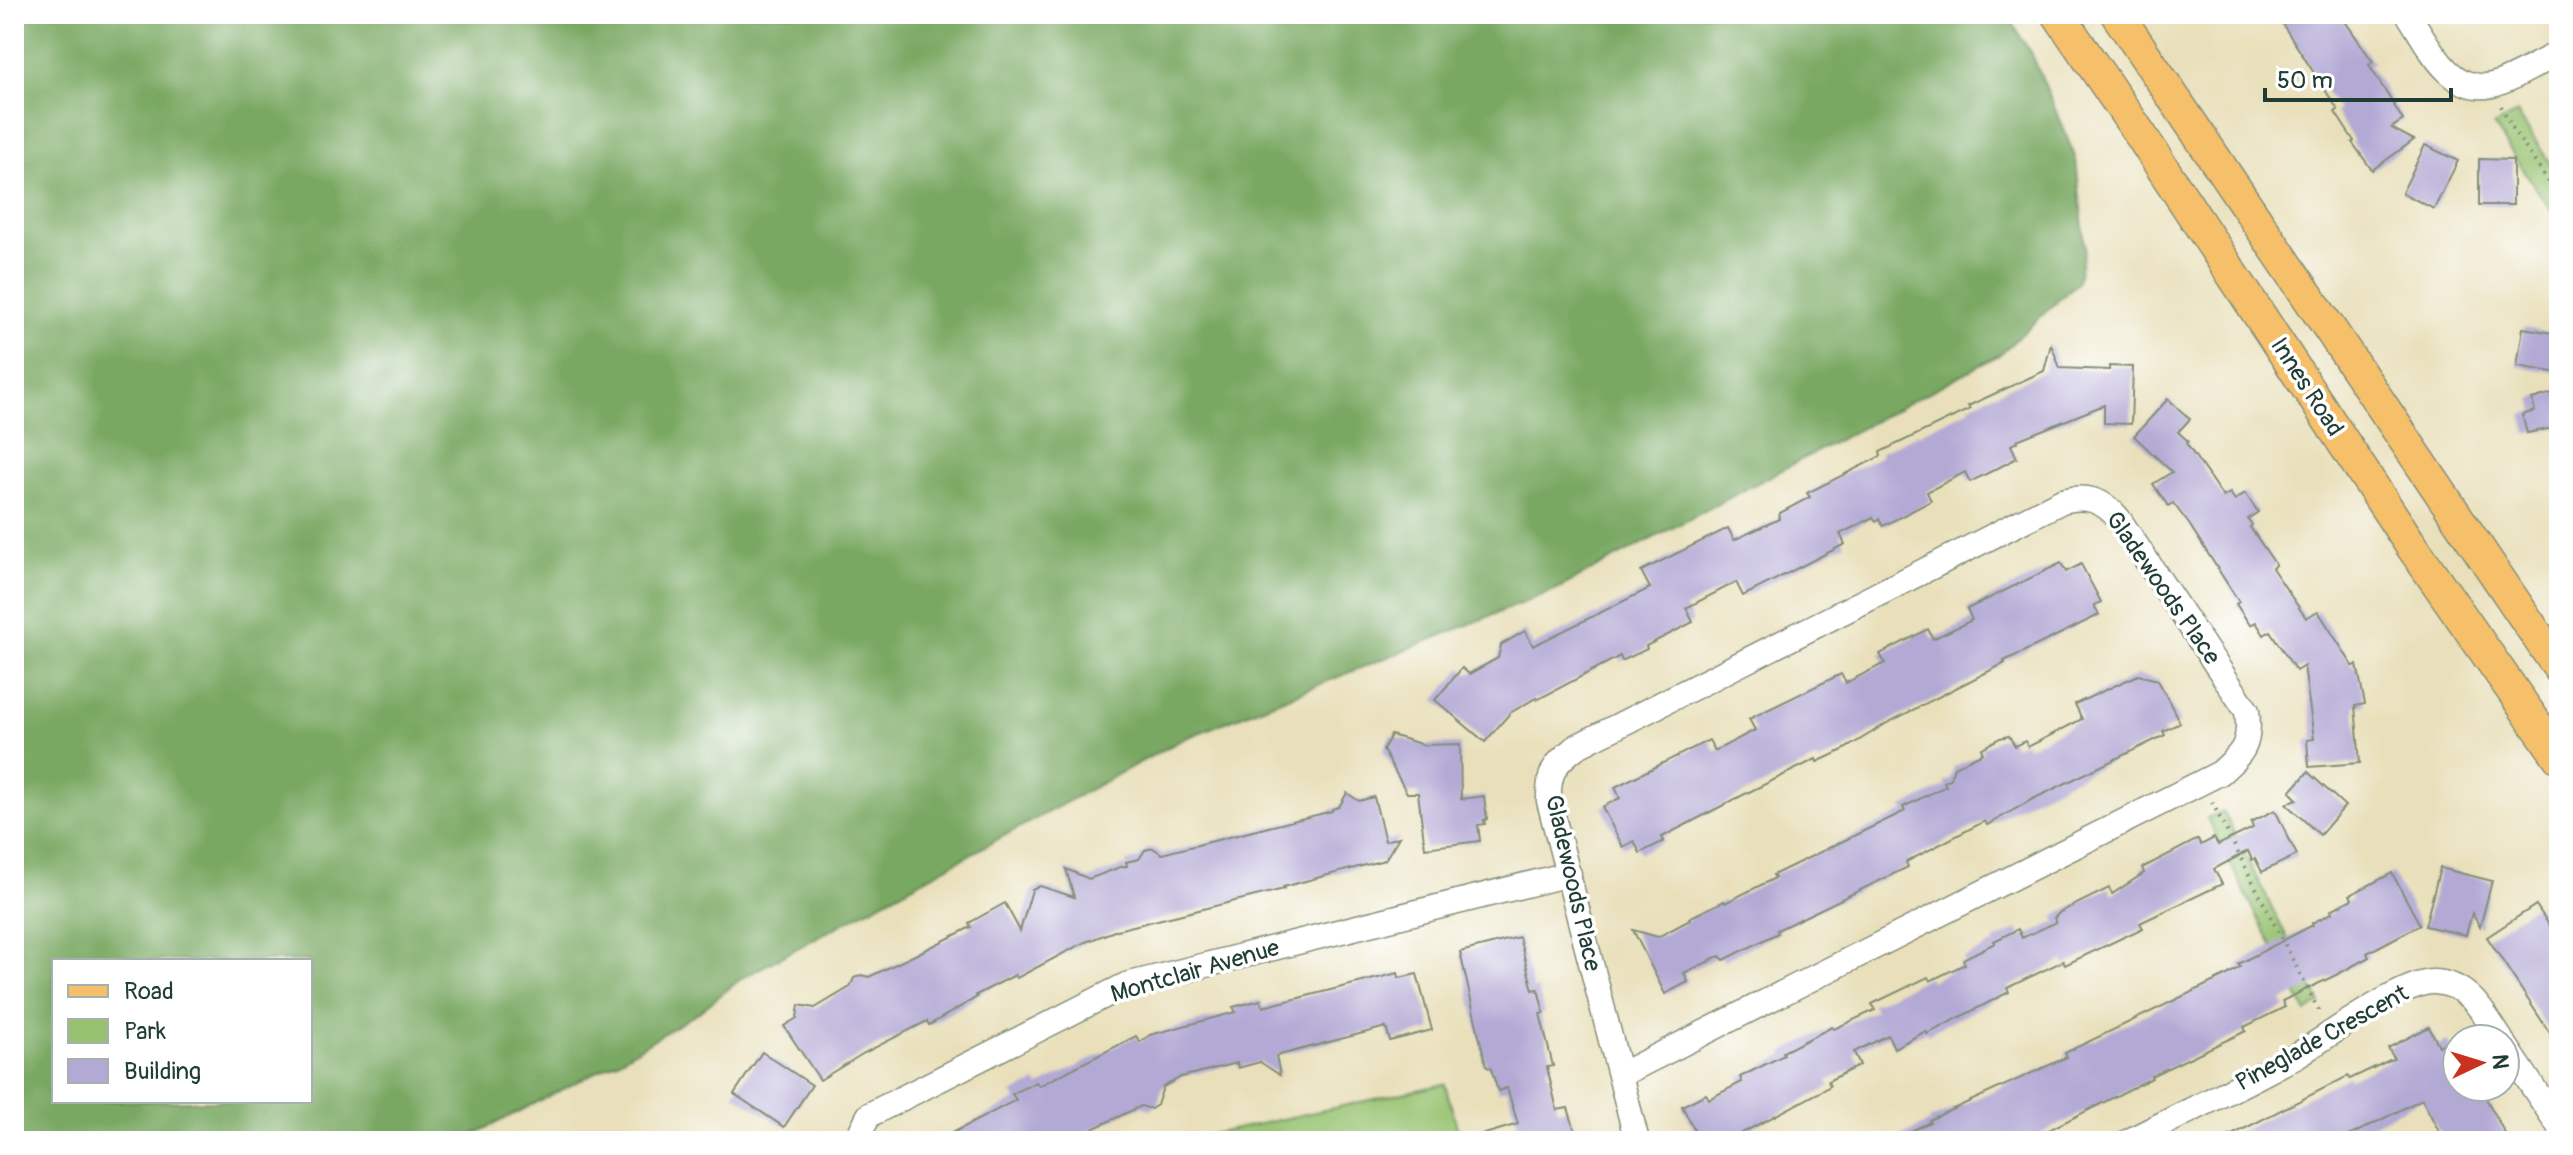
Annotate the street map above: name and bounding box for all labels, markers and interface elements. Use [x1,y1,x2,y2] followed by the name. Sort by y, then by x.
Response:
[2265,52,2451,102] scale bar
[2277,66,2333,95] text: 50 m
[2264,332,2350,442] street label: Innes Road
[2099,506,2227,670] street label: Gladewoods Place
[1539,792,1607,974] street label: Gladewoods Place
[1107,933,1283,1009] street label: Montclair Avenue
[52,959,312,1103] legend
[124,977,174,1006] text: Road
[2231,978,2414,1097] street label: Pineglade Crescent
[124,1017,166,1046] text: Park
[2441,1023,2521,1103] north arrow
[2485,1053,2514,1070] text: N
[124,1057,201,1086] text: Building

